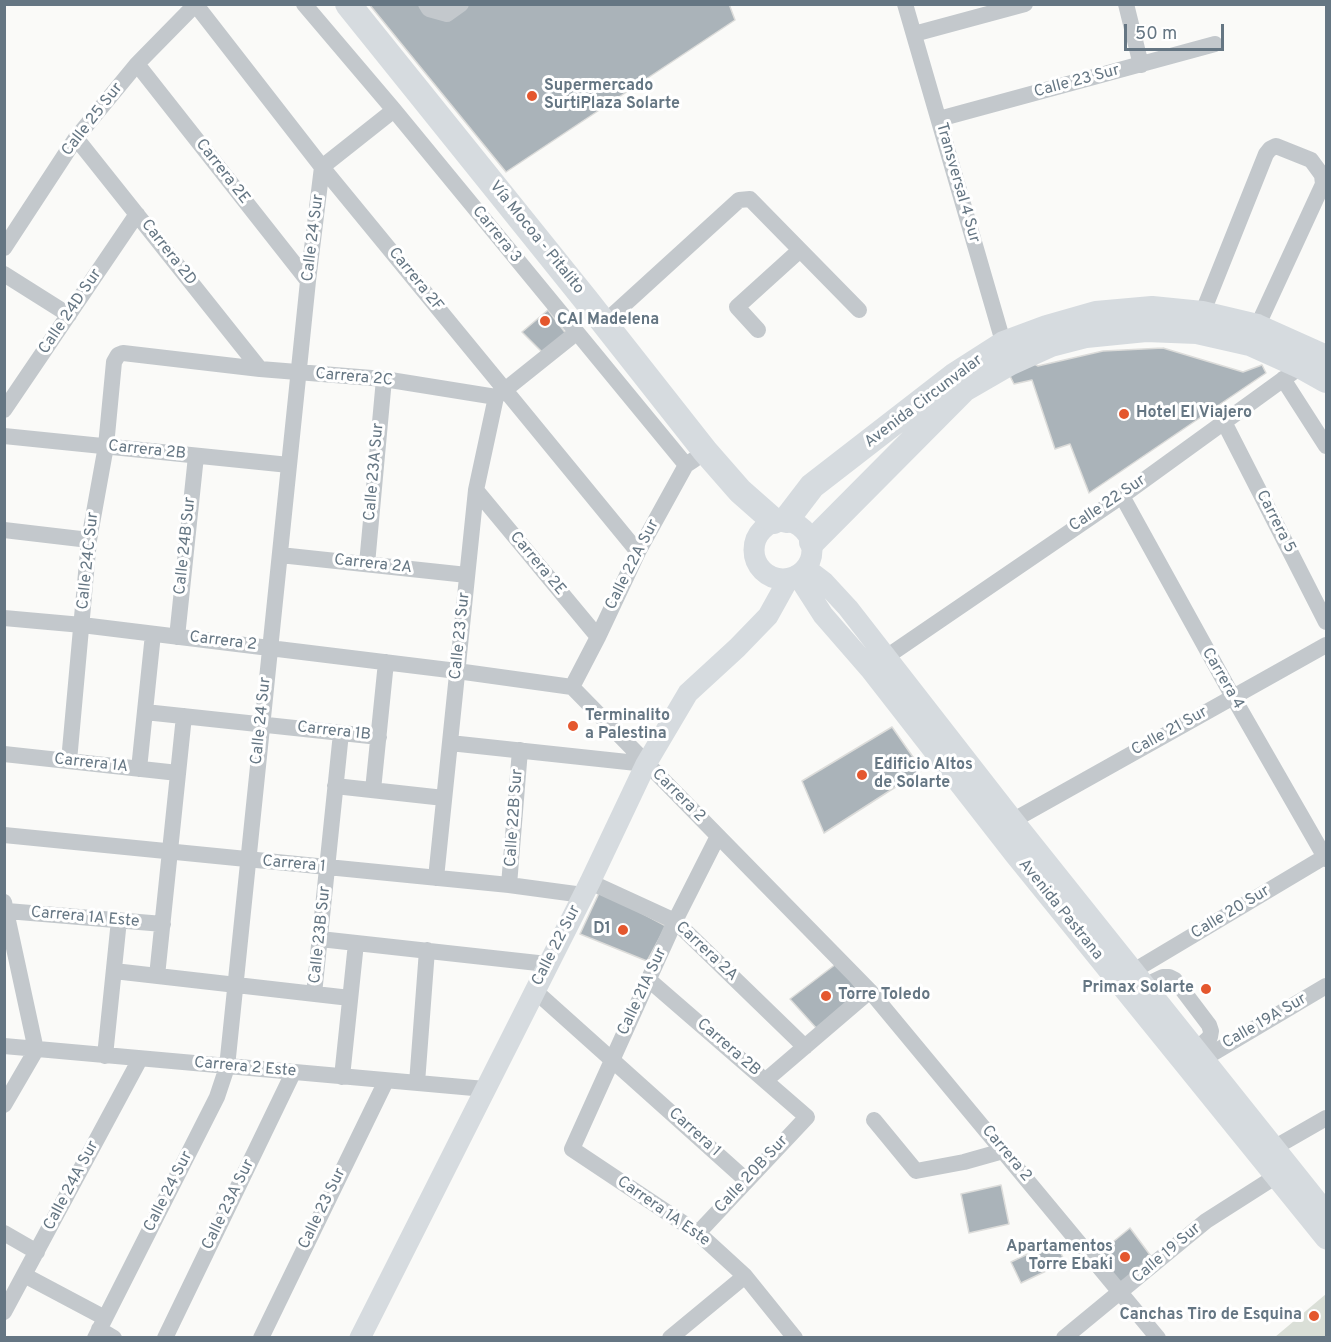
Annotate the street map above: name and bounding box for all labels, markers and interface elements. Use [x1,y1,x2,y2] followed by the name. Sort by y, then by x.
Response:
[1127,12,1228,50] scale bar
[1135,23,1177,46] text: 50 m
[1032,61,1122,103] street label: Calle 23 Sur
[544,77,680,115] place label: Supermercado SurtiPlaza Solarte
[58,79,128,161] street label: Calle 25 Sur
[525,89,539,103] marker: Supermercado SurtiPlaza Solarte
[931,121,983,245] street label: Transversal 4 Sur
[191,136,253,208] street label: Carrera 2E
[485,178,587,298] street label: Vía Mocoa - Pitalito
[299,193,329,283] street label: Calle 24 Sur
[467,203,525,267] street label: Carrera 3
[136,216,200,290] street label: Carrera 2D
[383,244,447,316] street label: Carrera 2F
[35,266,107,358] street label: Calle 24D Sur
[557,311,659,331] place label: CAI Madelena
[538,314,552,328] marker: CAI Madelena
[861,351,987,453] street label: Avenida Circunvalar
[314,365,394,391] street label: Carrera 2C
[1136,404,1252,424] place label: Hotel El Viajero
[1117,407,1131,421] marker: Hotel El Viajero
[361,422,389,522] street label: Calle 23A Sur
[107,437,187,465] street label: Carrera 2B
[1066,471,1150,537] street label: Calle 22 Sur
[1251,487,1299,557] street label: Carrera 5
[171,496,201,596] street label: Calle 24B Sur
[74,511,104,611] street label: Calle 24C Sur
[602,517,664,613] street label: Calle 22A Sur
[505,528,569,600] street label: Carrera 2E
[333,551,413,579] street label: Carrera 2A
[447,591,475,681] street label: Calle 23 Sur
[188,628,258,656] street label: Carrera 2
[1197,645,1247,713] street label: Carrera 4
[248,676,276,766] street label: Calle 24 Sur
[1129,703,1211,761] street label: Calle 21 Sur
[585,707,670,745] place label: Terminalito a Palestina
[296,719,372,745] street label: Carrera 1B
[566,719,580,733] marker: Terminalito a Palestina
[53,751,129,777] street label: Carrera 1A
[874,756,973,794] place label: Edificio Altos de Solarte
[647,765,709,827] street label: Carrera 2
[502,768,528,868] street label: Calle 22B Sur
[855,768,869,782] marker: Edificio Altos de Solarte
[261,853,327,877] street label: Carrera 1
[1013,856,1107,964] street label: Avenida Pastrana
[1188,882,1274,944] street label: Calle 20 Sur
[306,885,336,985] street label: Calle 23B Sur
[529,903,585,989] street label: Calle 22 Sur
[30,904,140,932] street label: Carrera 1A Este
[671,918,741,986] street label: Carrera 2A
[593,920,611,940] place label: D1
[616,923,630,937] marker: D1
[614,945,672,1039] street label: Calle 21A Sur
[1082,979,1194,999] place label: Primax Solarte
[1199,982,1213,996] marker: Primax Solarte
[838,986,930,1006] place label: Torre Toledo
[819,989,833,1003] marker: Torre Toledo
[1220,990,1310,1054] street label: Calle 19A Sur
[692,1015,764,1081] street label: Carrera 2B
[193,1054,297,1082] street label: Carrera 2 Este
[664,1105,724,1161] street label: Carrera 1
[977,1122,1035,1186] street label: Carrera 2
[711,1132,793,1218] street label: Calle 20B Sur
[40,1138,104,1234] street label: Calle 24A Sur
[141,1149,197,1235] street label: Calle 24 Sur
[199,1157,259,1253] street label: Calle 23A Sur
[295,1165,351,1253] street label: Calle 23 Sur
[613,1173,713,1251] street label: Carrera 1A Este
[1129,1220,1205,1288] street label: Calle 19 Sur
[1006,1238,1113,1276] place label: Apartamentos Torre Ebaki
[1118,1250,1132,1264] marker: Apartamentos Torre Ebaki
[1120,1306,1302,1326] place label: Canchas Tiro de Esquina
[1307,1309,1321,1323] marker: Canchas Tiro de Esquina

